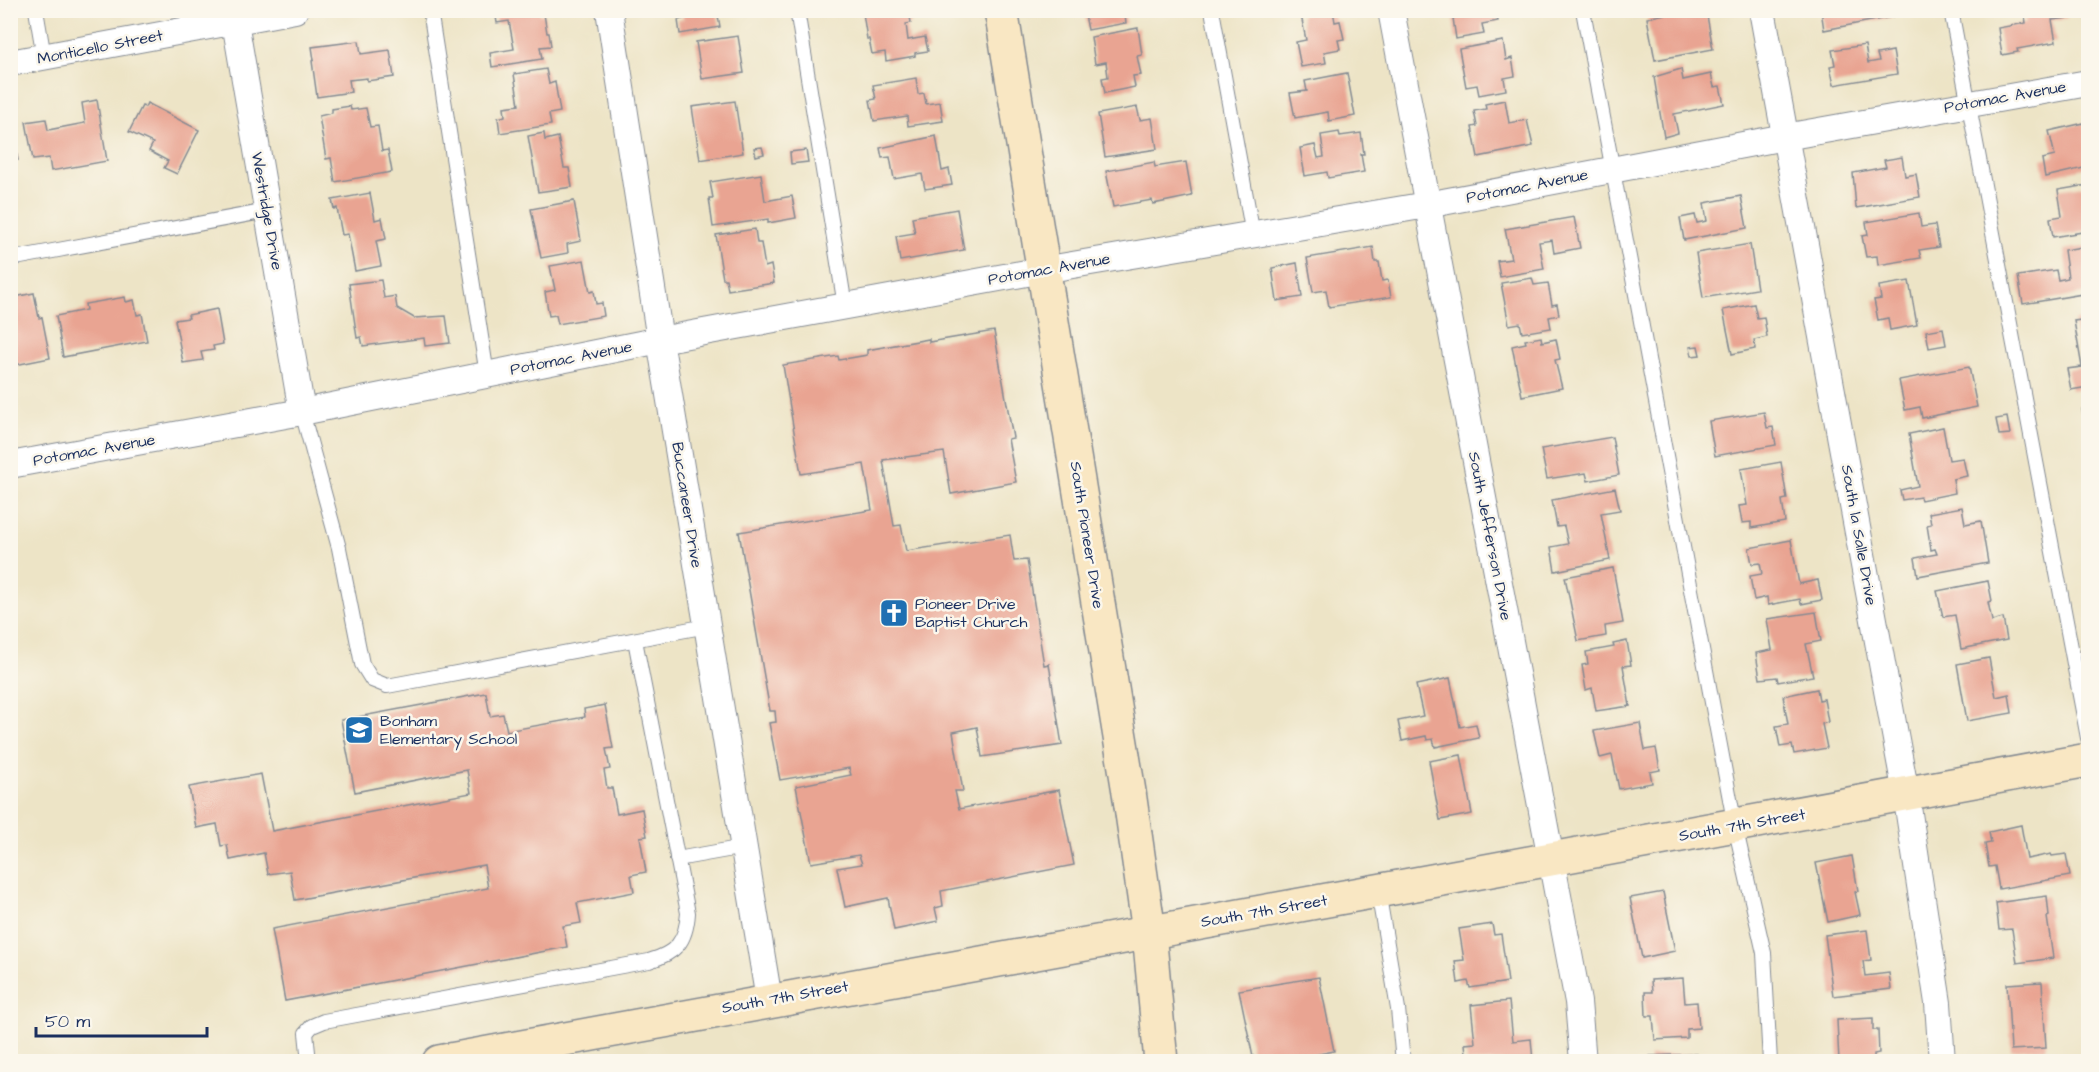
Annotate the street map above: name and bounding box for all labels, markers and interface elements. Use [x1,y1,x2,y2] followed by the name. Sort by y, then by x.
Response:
[35,24,165,70] street label: Monticello Street
[1942,75,2068,119] street label: Potomac Avenue
[245,150,288,272] street label: Westridge Drive
[1464,163,1590,209] street label: Potomac Avenue
[986,247,1112,291] street label: Potomac Avenue
[508,335,634,381] street label: Potomac Avenue
[31,428,157,472] street label: Potomac Avenue
[666,441,708,570] street label: Buccaneer Drive
[1463,450,1517,623] street label: South Jefferson Drive
[1064,460,1110,611] street label: South Pioneer Drive
[1836,463,1882,607] street label: South la Salle Drive
[915,593,1028,633] place label: Pioneer Drive Baptist Church
[878,597,910,629] church icon: Pioneer Drive Baptist Church
[380,710,517,751] place label: Bonham Elementary School
[343,714,375,746] school or university icon: Bonham Elementary School
[1677,803,1808,847] street label: South 7th Street
[1199,889,1330,933] street label: South 7th Street
[720,975,851,1019] street label: South 7th Street
[36,1000,207,1038] scale bar
[45,1009,90,1034] text: 50 m

